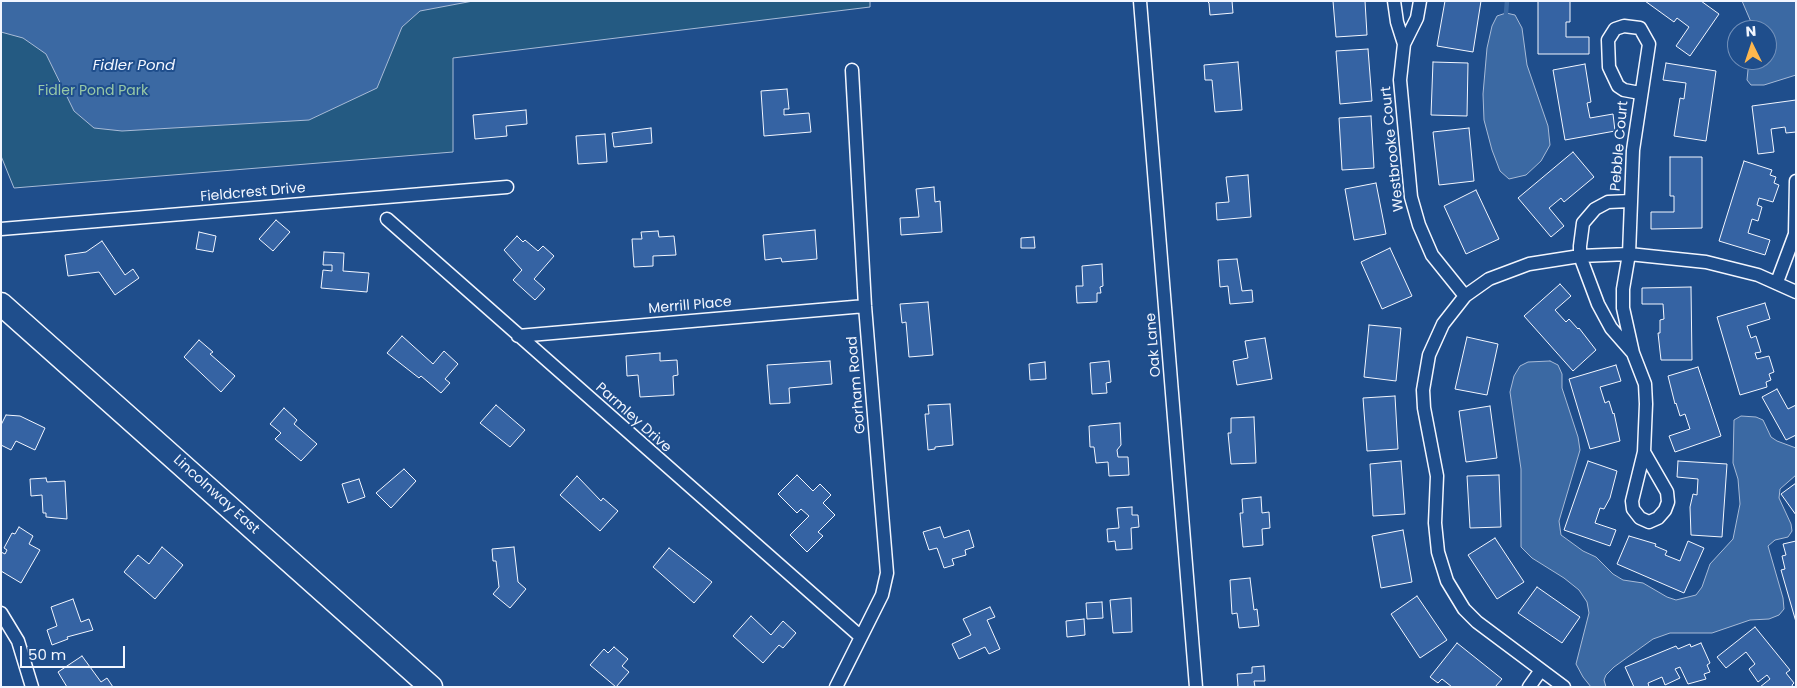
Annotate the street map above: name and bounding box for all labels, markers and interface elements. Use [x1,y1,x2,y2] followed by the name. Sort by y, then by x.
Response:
[1727,20,1777,70] north arrow
[1745,21,1757,41] text: N
[93,57,175,75] water label: Fidler Pond
[38,83,148,99] park label: Fidler Pond Park
[1378,85,1408,213] street label: Westbrooke Court
[1608,100,1632,192] street label: Pebble Court
[200,180,306,206] street label: Fieldcrest Drive
[648,294,732,318] street label: Merrill Place
[1143,312,1165,378] street label: Oak Lane
[844,335,870,435] street label: Gorham Road
[592,380,674,456] street label: Parmley Drive
[170,452,262,538] street label: Lincolnway East
[22,636,128,668] scale bar
[28,644,66,665] text: 50 m

